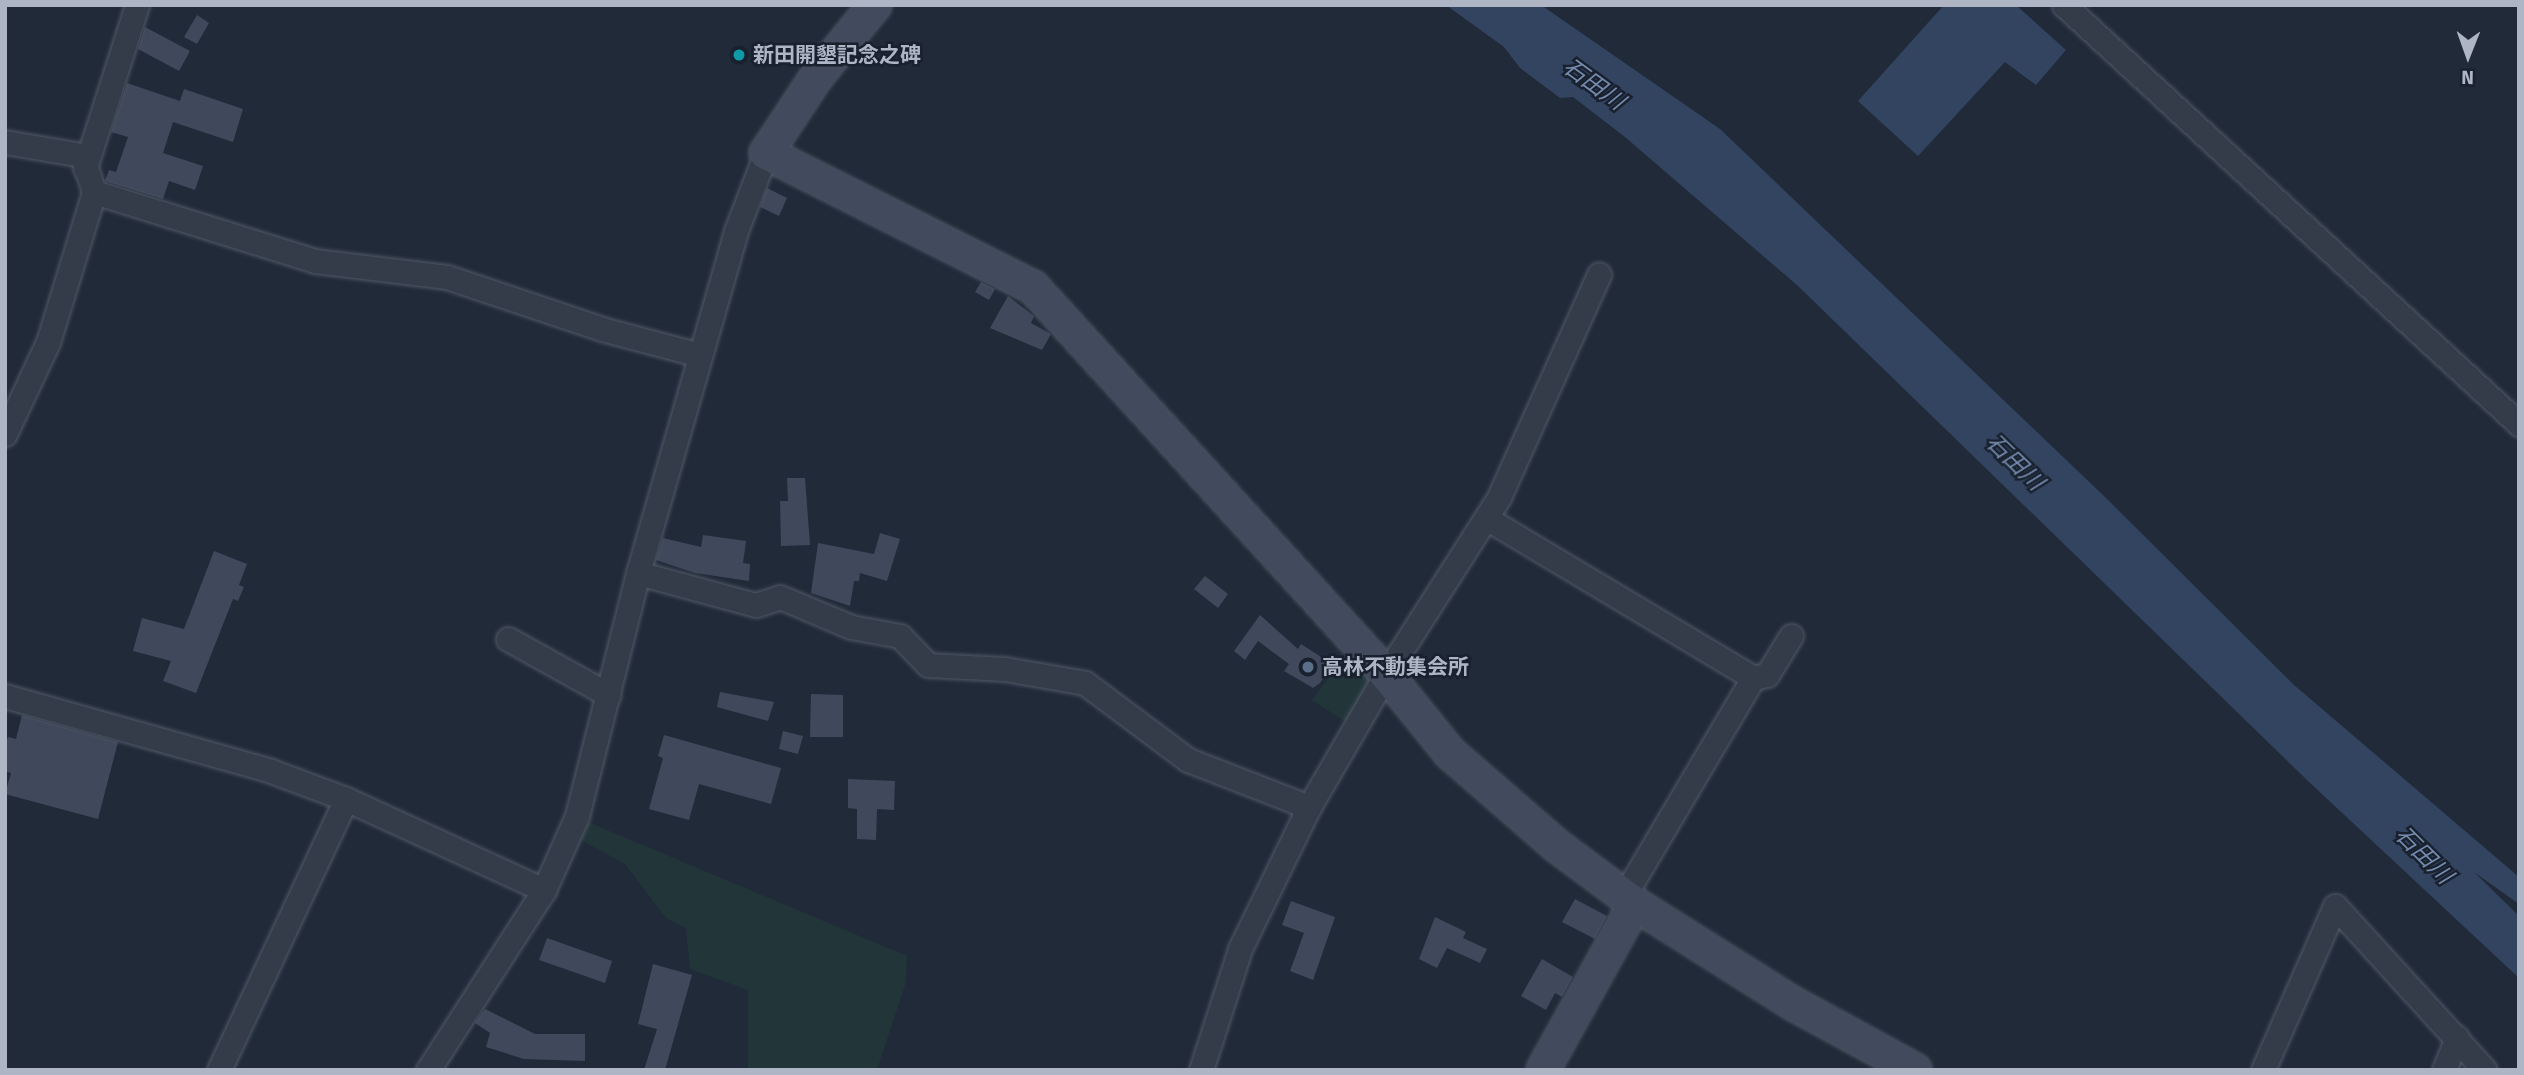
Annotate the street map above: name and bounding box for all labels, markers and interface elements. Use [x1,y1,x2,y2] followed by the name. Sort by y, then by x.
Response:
[2433,21,2503,91] north arrow
[753,42,921,68] place label: 新田開墾記念之碑
[731,47,747,63] marker: 新田開墾記念之碑
[1558,53,1630,115] water label: 石田川
[2461,66,2474,89] text: N
[1981,428,2049,496] water label: 石田川
[1322,654,1469,680] place label: 高林不動集会所
[1300,659,1316,675] marker: 高林不動集会所
[2390,821,2458,889] water label: 石田川

